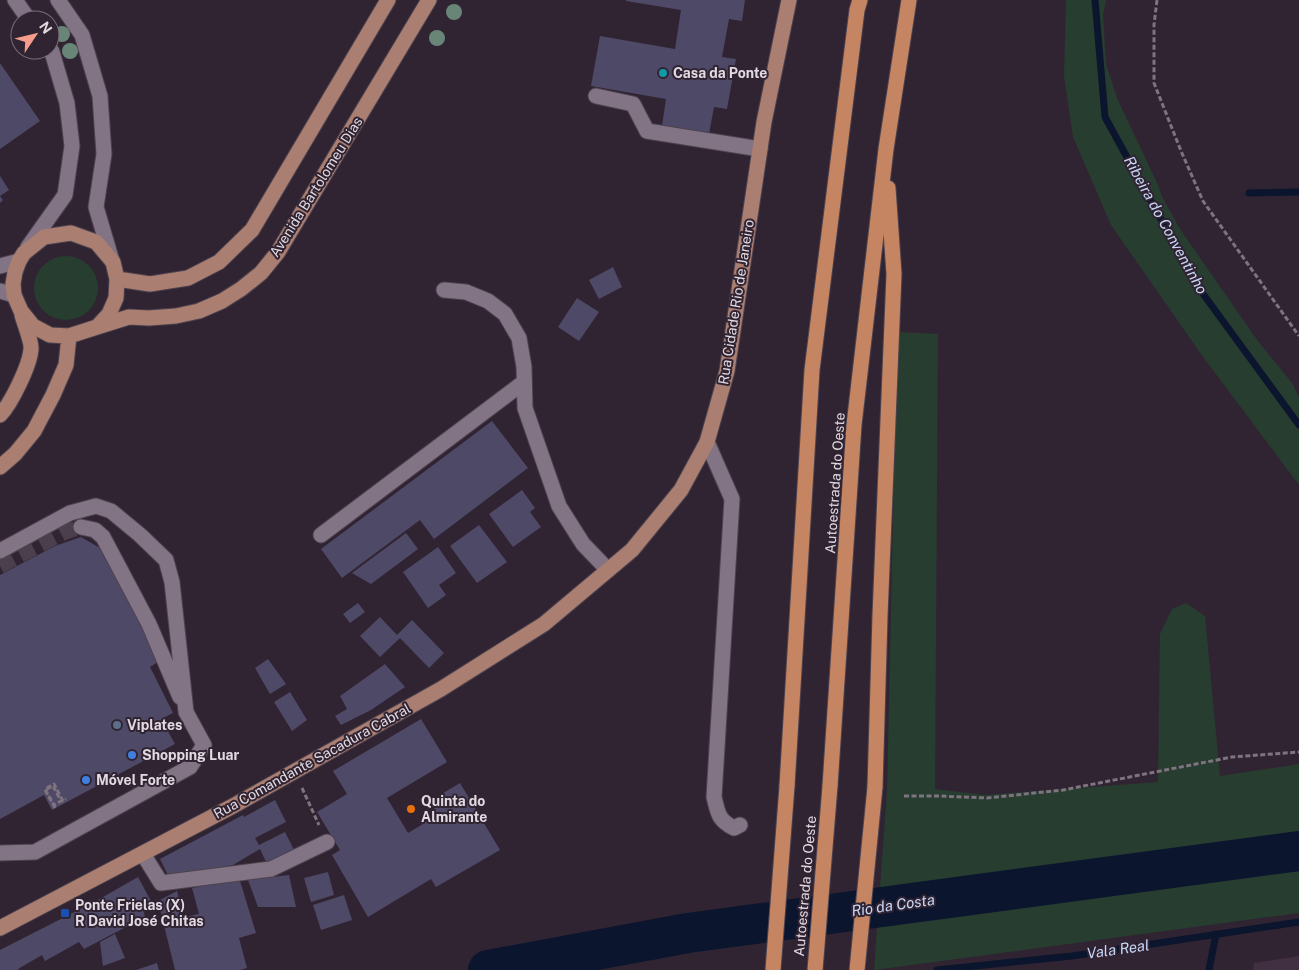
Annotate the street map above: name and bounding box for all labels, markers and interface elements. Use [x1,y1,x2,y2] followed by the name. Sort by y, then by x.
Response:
[10,10,60,60] north arrow
[36,18,55,37] text: N
[673,65,767,81] place label: Casa da Ponte
[657,67,669,79] marker: Casa da Ponte
[266,114,366,260] street label: Avenida Bartolomeu Dias
[1121,153,1211,297] water label: Ribeira do Conventinho
[715,218,757,386] street label: Rua Cidade Rio de Janeiro
[822,412,848,554] street label: Autoestrada do Oeste
[211,700,413,822] street label: Rua Comandante Sacadura Cabral
[127,717,182,733] place label: Viplates
[111,719,123,731] marker: Viplates
[142,747,240,763] place label: Shopping Luar
[126,749,138,761] marker: Shopping Luar
[96,772,175,788] place label: Móvel Forte
[80,774,92,786] marker: Móvel Forte
[421,793,487,825] place label: Quinta do Almirante
[405,803,417,815] marker: Quinta do Almirante
[791,815,819,957] street label: Autoestrada do Oeste
[850,891,936,919] water label: Rio da Costa
[75,897,204,929] place label: Ponte Frielas (X) R David José Chitas
[59,907,71,919] marker: Ponte Frielas (X) R David José Chitas
[1086,936,1150,962] water label: Vala Real

